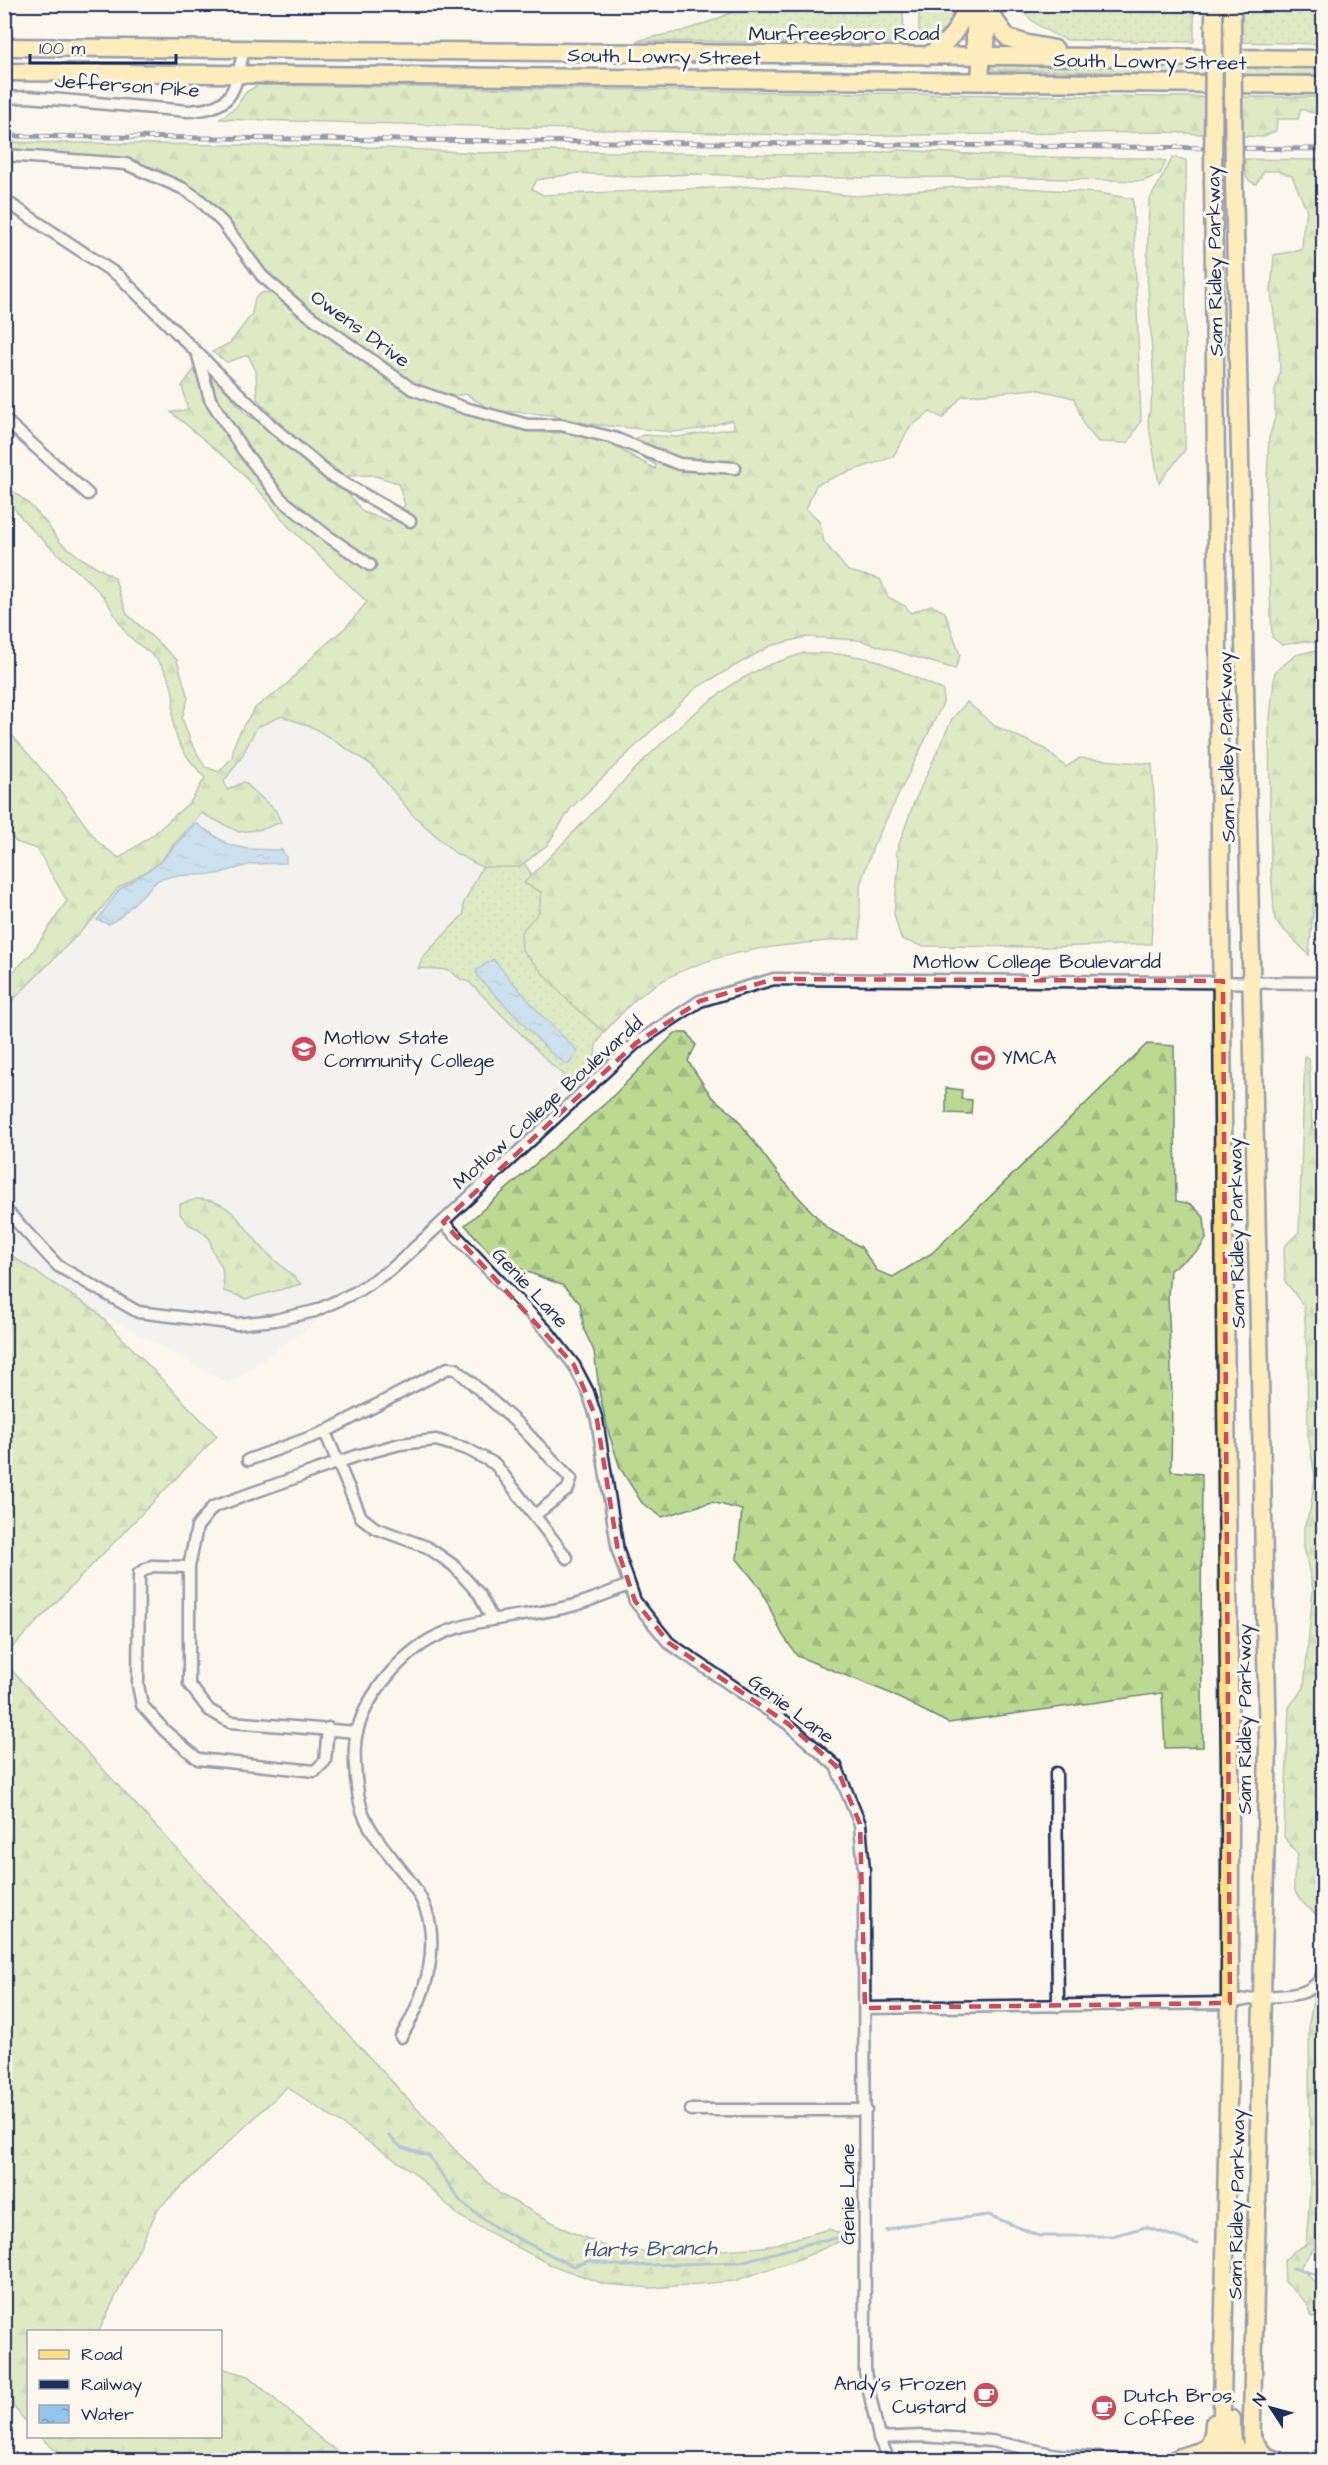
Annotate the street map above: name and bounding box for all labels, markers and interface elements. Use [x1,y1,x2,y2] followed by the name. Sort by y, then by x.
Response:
[748,20,940,48] street label: Murfreesboro Road
[30,27,176,65] scale bar
[39,36,85,61] text: 100 m
[567,41,761,74] street label: South Lowry Street
[1053,46,1247,79] street label: South Lowry Street
[54,67,201,105] street label: Jefferson Pike
[1199,165,1232,357] street label: Sam Ridley Parkway
[305,283,416,375] street label: Owens Drive
[1211,651,1244,843] street label: Sam Ridley Parkway
[913,948,1161,977] street label: Motlow College Boulevardd
[447,1010,650,1197] street label: Motlow College Boulevardd
[324,1024,495,1076] place label: Motlow State Community College
[289,1034,319,1064] school or university icon: Motlow State Community College
[968,1043,998,1073] sports icon: YMCA
[1002,1044,1056,1072] place label: YMCA
[1221,1137,1254,1329] street label: Sam Ridley Parkway
[485,1241,575,1335] street label: Genie Lane
[1231,1624,1260,1814] street label: Sam Ridley Parkway
[742,1667,840,1751] street label: Genie Lane
[1221,2108,1254,2300] street label: Sam Ridley Parkway
[834,2143,862,2245] street label: Genie Lane
[583,2233,719,2265] water label: Harts Branch
[27,2330,222,2438] legend
[81,2342,122,2367] text: Road
[834,2370,966,2421] place label: Andy's Frozen Custard
[81,2372,142,2398] text: Railway
[1241,2378,1301,2438] north arrow
[971,2380,1001,2410] cafe icon: Andy's Frozen Custard
[1124,2382,1235,2433] place label: Dutch Bros. Coffee
[1248,2389,1272,2410] text: N
[1089,2393,1119,2423] cafe icon: Dutch Bros. Coffee
[81,2402,134,2427] text: Water

